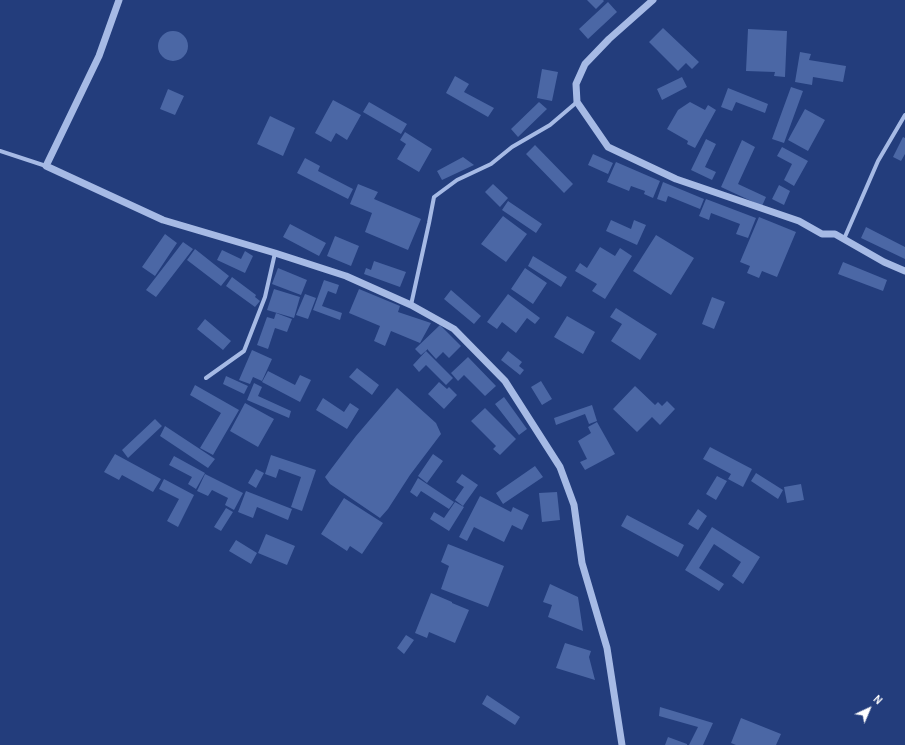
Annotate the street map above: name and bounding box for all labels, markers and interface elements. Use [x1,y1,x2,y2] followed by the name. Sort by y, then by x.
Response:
[849,689,889,729] north arrow
[870,693,885,707] text: N

